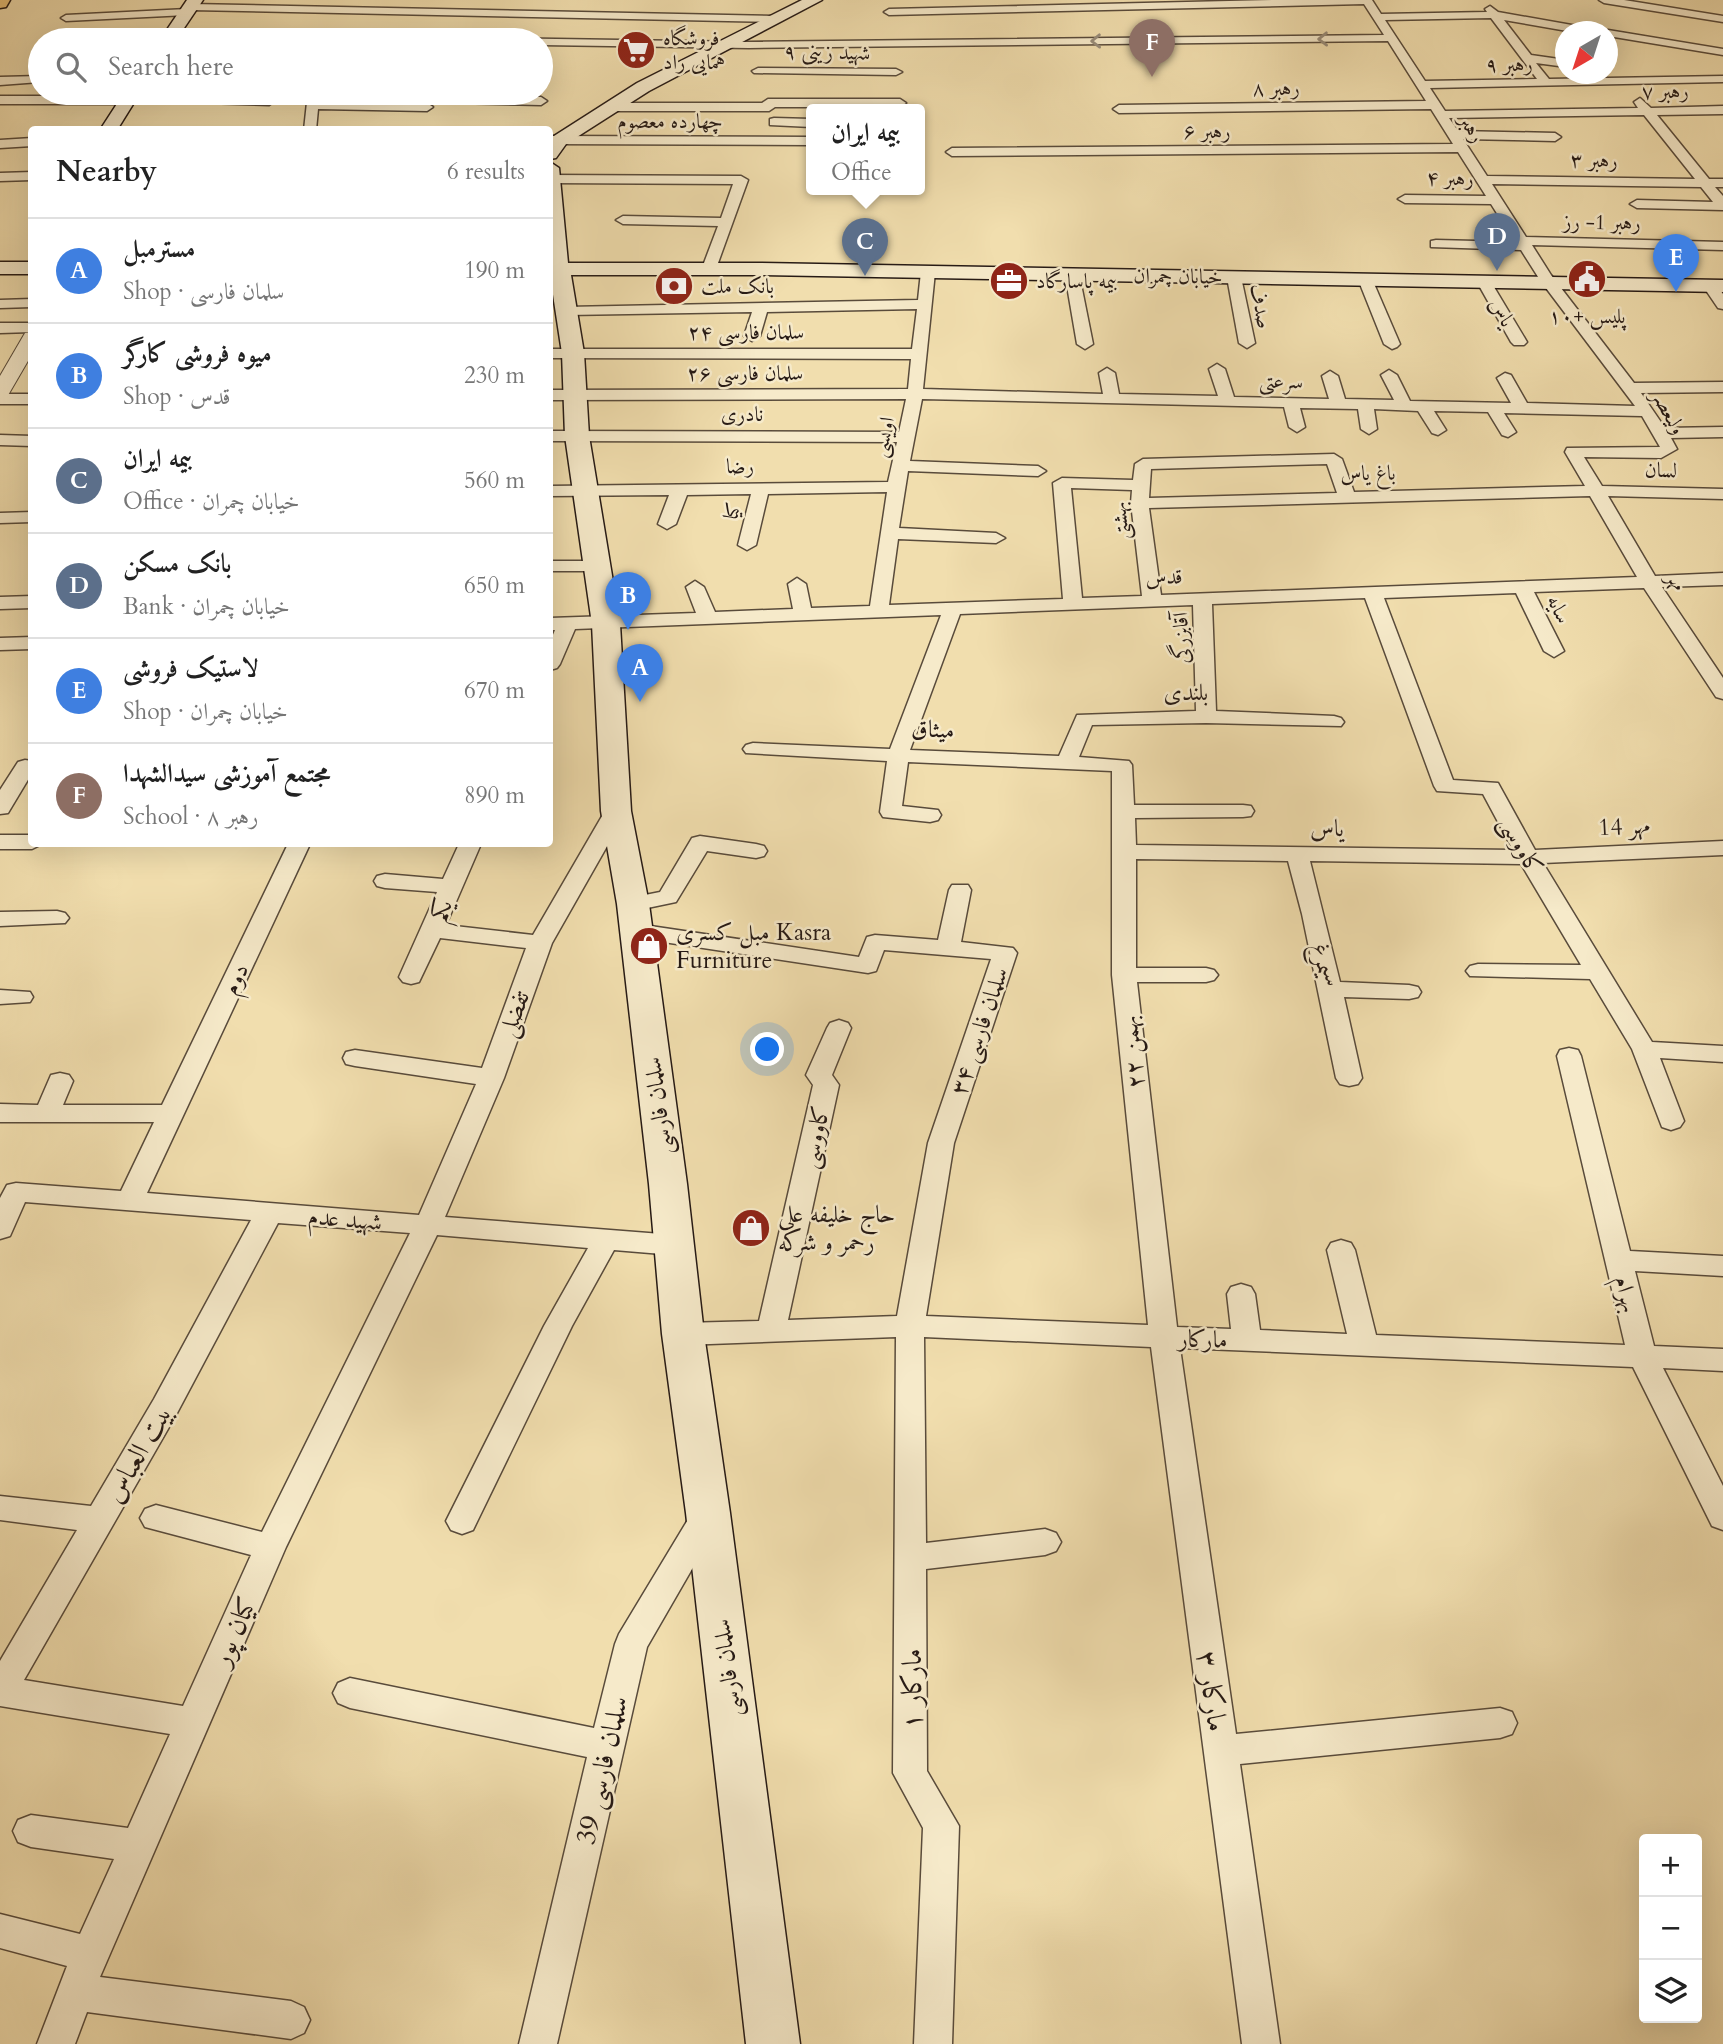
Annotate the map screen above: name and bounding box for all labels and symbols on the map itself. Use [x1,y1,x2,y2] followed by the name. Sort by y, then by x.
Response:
[1129,19,1175,77] pin: F
[1555,21,1618,84] north arrow
[663,24,725,77] place label: فروشگاه همایی راد
[615,29,657,71] supermarket icon: فروشگاه همایی راد
[1317,31,1328,47] one-way arrow
[1090,33,1100,49] one-way arrow
[783,37,871,68] street label: شهید زینی ۹
[1485,50,1533,79] street label: رهبر ۹
[1252,74,1300,103] street label: رهبر ۸
[1641,77,1689,106] street label: رهبر ۷
[1450,106,1492,149] street label: رهبر
[617,107,723,139] street label: چهارده معصوم
[1183,117,1231,146] street label: رهبر ۶
[1570,146,1618,175] street label: رهبر ۳
[1426,164,1474,193] street label: رهبر ۴
[1561,207,1641,238] street label: رهبر 1- رز
[1474,213,1520,271] pin: D
[842,218,888,276] pin: C
[1653,234,1699,292] pin: E
[1566,258,1608,300] public building icon: پلیس +۱۰
[988,260,1030,302] office icon: بیمه پاسارگاد
[1133,261,1223,292] street label: خیابان چمران
[653,265,695,307] bank icon: بانک ملت
[1036,267,1118,296] place label: بیمه پاسارگاد
[701,272,774,301] place label: بانک ملت
[1242,281,1279,331] street label: صدف
[1482,292,1522,333] street label: یاس
[1549,302,1626,331] place label: پلیس +۱۰
[688,318,804,347] street label: سلمان فارسی ۲۴
[687,359,803,388] street label: سلمان فارسی ۲۶
[1259,367,1303,396] street label: سرعتی
[1643,383,1693,440] street label: ولیعصر
[721,400,763,429] street label: نادری
[865,414,902,460] street label: اویسی
[726,452,754,481] street label: رضا
[1644,455,1678,486] street label: لسان
[1340,459,1396,491] street label: باغ یاس
[716,499,749,523] street label: کیا
[1104,500,1137,542] street label: بهشتی
[1145,562,1183,593] street label: قدس
[1658,564,1694,597] street label: مهر
[605,572,651,630] pin: B
[1539,590,1578,628] street label: سایه
[1164,609,1197,664] street label: آقابزرگی
[617,644,663,702] pin: A
[1164,676,1208,709] street label: بلندی
[911,712,955,747] street label: میثاق
[1490,809,1551,881] street label: کاووسی
[1597,809,1651,844] street label: مهر 14
[1310,812,1346,845] street label: یاس
[422,893,466,929] street label: یکم
[676,916,832,977] place label: مبل کسری Kasra Furniture
[628,925,670,967] shop icon: مبل کسری Kasra Furniture
[1301,940,1345,991] street label: سیمرغ
[214,958,261,1002] street label: دوم
[942,963,1017,1099] street label: سلمان فارسی ۳۴
[491,986,538,1042] street label: تفضلی
[1112,1014,1153,1090] street label: ۲۲ بهمن
[750,1032,784,1066] your location
[636,1055,681,1157] street label: سلمان فارسی
[793,1103,838,1172] street label: کاووسی
[778,1198,895,1259] place label: حاج خلیفه علی رحمر و شرکه
[306,1200,383,1243] street label: شهید عدم
[730,1207,772,1249] shop icon: حاج خلیفه علی رحمر و شرکه
[1602,1272,1647,1317] street label: بهرام
[1176,1322,1228,1357] street label: مارکار
[94,1397,181,1510] street label: بیت العباس
[201,1591,267,1675] street label: کیان پور
[705,1617,750,1719] street label: سلمان فارسی
[893,1648,931,1730] street label: مارکار ۱
[1188,1648,1236,1734] street label: مارکار ۳
[566,1692,637,1848] street label: سلمان فارسی 39

